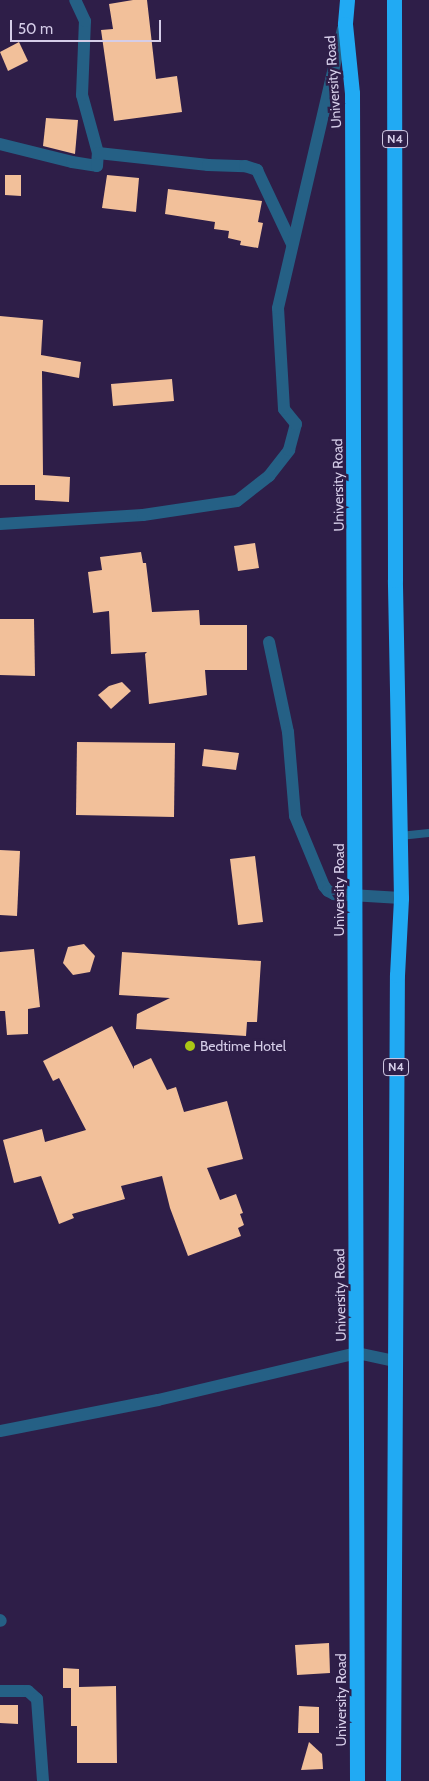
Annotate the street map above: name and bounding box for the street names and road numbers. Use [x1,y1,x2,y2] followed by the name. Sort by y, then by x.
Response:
[321,35,345,129] street label: University Road
[381,130,409,148] road number: N4
[329,438,347,532] street label: University Road
[331,843,347,937] street label: University Road
[382,1058,410,1076] road number: N4
[331,1248,349,1342] street label: University Road
[333,1653,349,1747] street label: University Road

